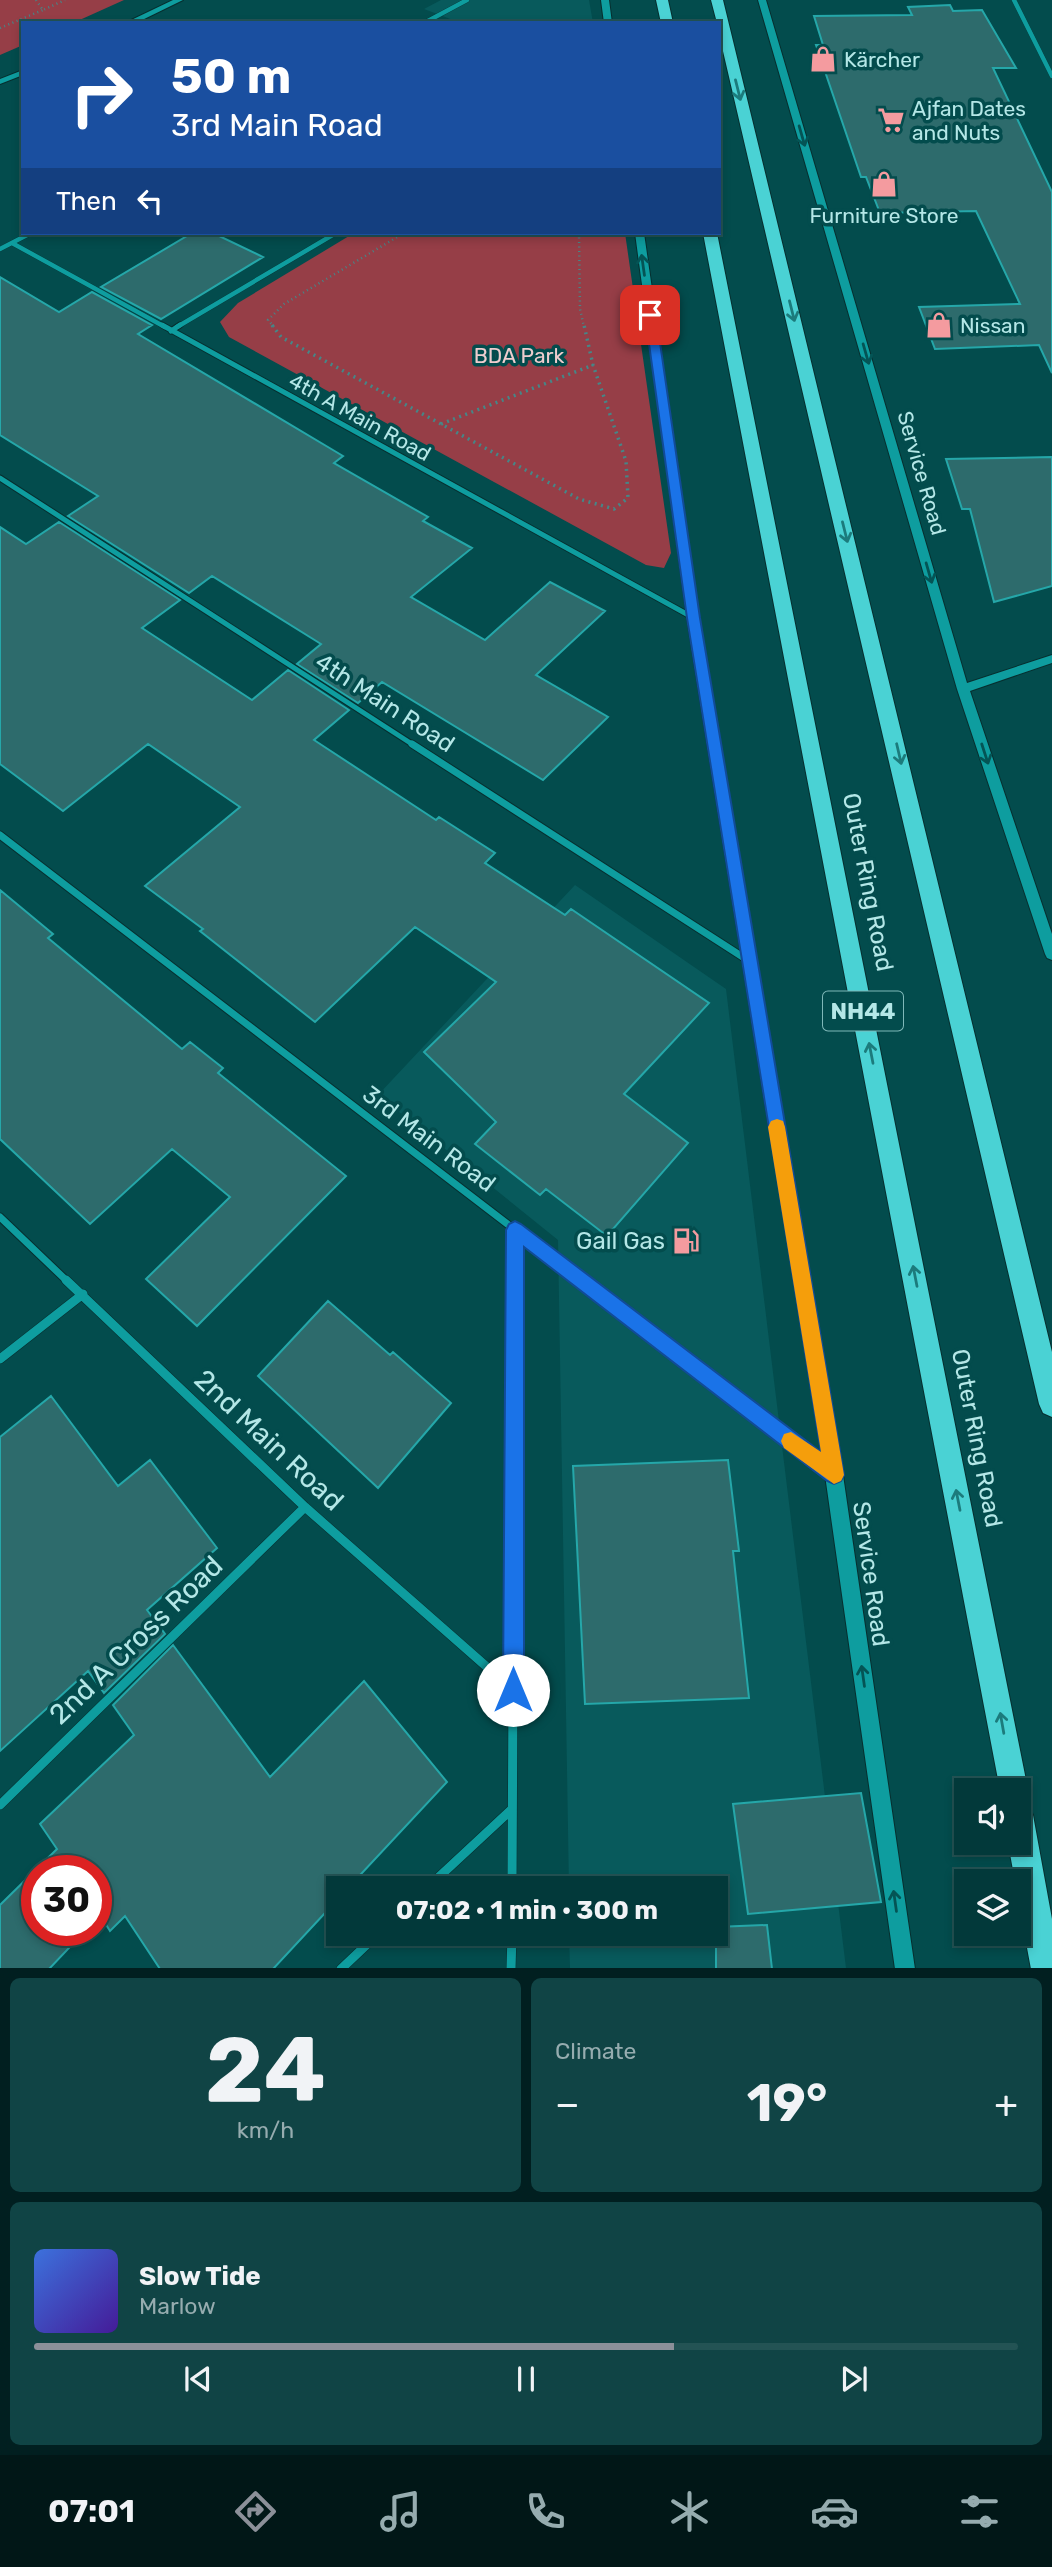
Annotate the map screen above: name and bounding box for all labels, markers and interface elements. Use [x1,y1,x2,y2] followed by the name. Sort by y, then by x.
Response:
[808,44,838,74] shop icon: Kärcher
[171,47,291,105] text: 50 m
[844,47,920,72] place label: Kärcher
[56,49,147,140] icon: right
[732,78,746,101] one-way arrow
[912,96,1026,145] place label: Ajfan Dates and Nuts
[876,105,906,135] supermarket icon: Ajfan Dates and Nuts
[171,106,383,144] text: 3rd Main Road
[797,125,810,147] one-way arrow
[869,169,899,199] shop icon: Furniture Store
[131,182,169,220] icon: left
[56,186,117,217] text: Then
[810,203,958,228] place label: Furniture Store
[636,254,649,277] one-way arrow
[620,285,680,345] pin
[631,296,669,334] icon: arrive
[786,299,799,322] one-way arrow
[924,310,954,340] shop icon: Nissan
[960,313,1025,338] place label: Nissan
[474,343,564,368] park label: BDA Park
[860,343,873,365] one-way arrow
[285,368,435,466] street label: 4th A Main Road
[892,408,952,538] street label: Service Road
[840,521,853,543] one-way arrow
[924,562,937,584] one-way arrow
[310,648,460,758] street label: 4th Main Road
[892,742,906,765] one-way arrow
[979,743,992,765] one-way arrow
[837,790,899,974] street label: Outer Ring Road
[823,992,903,1030] road number: NH44
[864,1042,878,1065] one-way arrow
[357,1080,501,1198] street label: 3rd Main Road
[671,1226,701,1256] fuel station icon: Gail Gas
[576,1227,665,1255] place label: Gail Gas
[907,1266,921,1288] one-way arrow
[946,1346,1008,1530] street label: Outer Ring Road
[188,1363,350,1517] street label: 2nd Main Road
[951,1489,965,1512] one-way arrow
[847,1500,895,1648] street label: Service Road
[43,1549,229,1731] street label: 2nd A Cross Road
[476,1653,550,1727] position arrow
[856,1665,869,1688] one-way arrow
[995,1712,1008,1735] one-way arrow
[954,1778,1031,1946] map controls
[954,1778,1031,1855] button: sound
[21,1855,112,1946] speed limit sign: 30
[954,1869,1031,1946] button: layers
[888,1890,901,1913] one-way arrow
[396,1895,658,1926] text: 07:02 · 1 min · 300 m
[205,2016,326,2124] text: 24
[555,2037,636,2065] text: Climate
[747,2072,827,2134] text: 19°
[555,2081,580,2127] text: −
[994,2081,1018,2127] text: +
[237,2116,294,2144] text: km/h
[139,2261,261,2292] text: Slow Tide
[139,2292,216,2320] text: Marlow
[179,2360,217,2398] icon: previous
[507,2360,545,2398] icon: pause
[835,2360,873,2398] icon: next
[231,2487,280,2536] icon: directions
[376,2487,425,2536] icon: music
[521,2487,570,2536] icon: phone
[665,2487,714,2536] icon: climate
[810,2487,859,2536] icon: car
[955,2487,1004,2536] icon: filters
[48,2492,135,2530] text: 07:01

